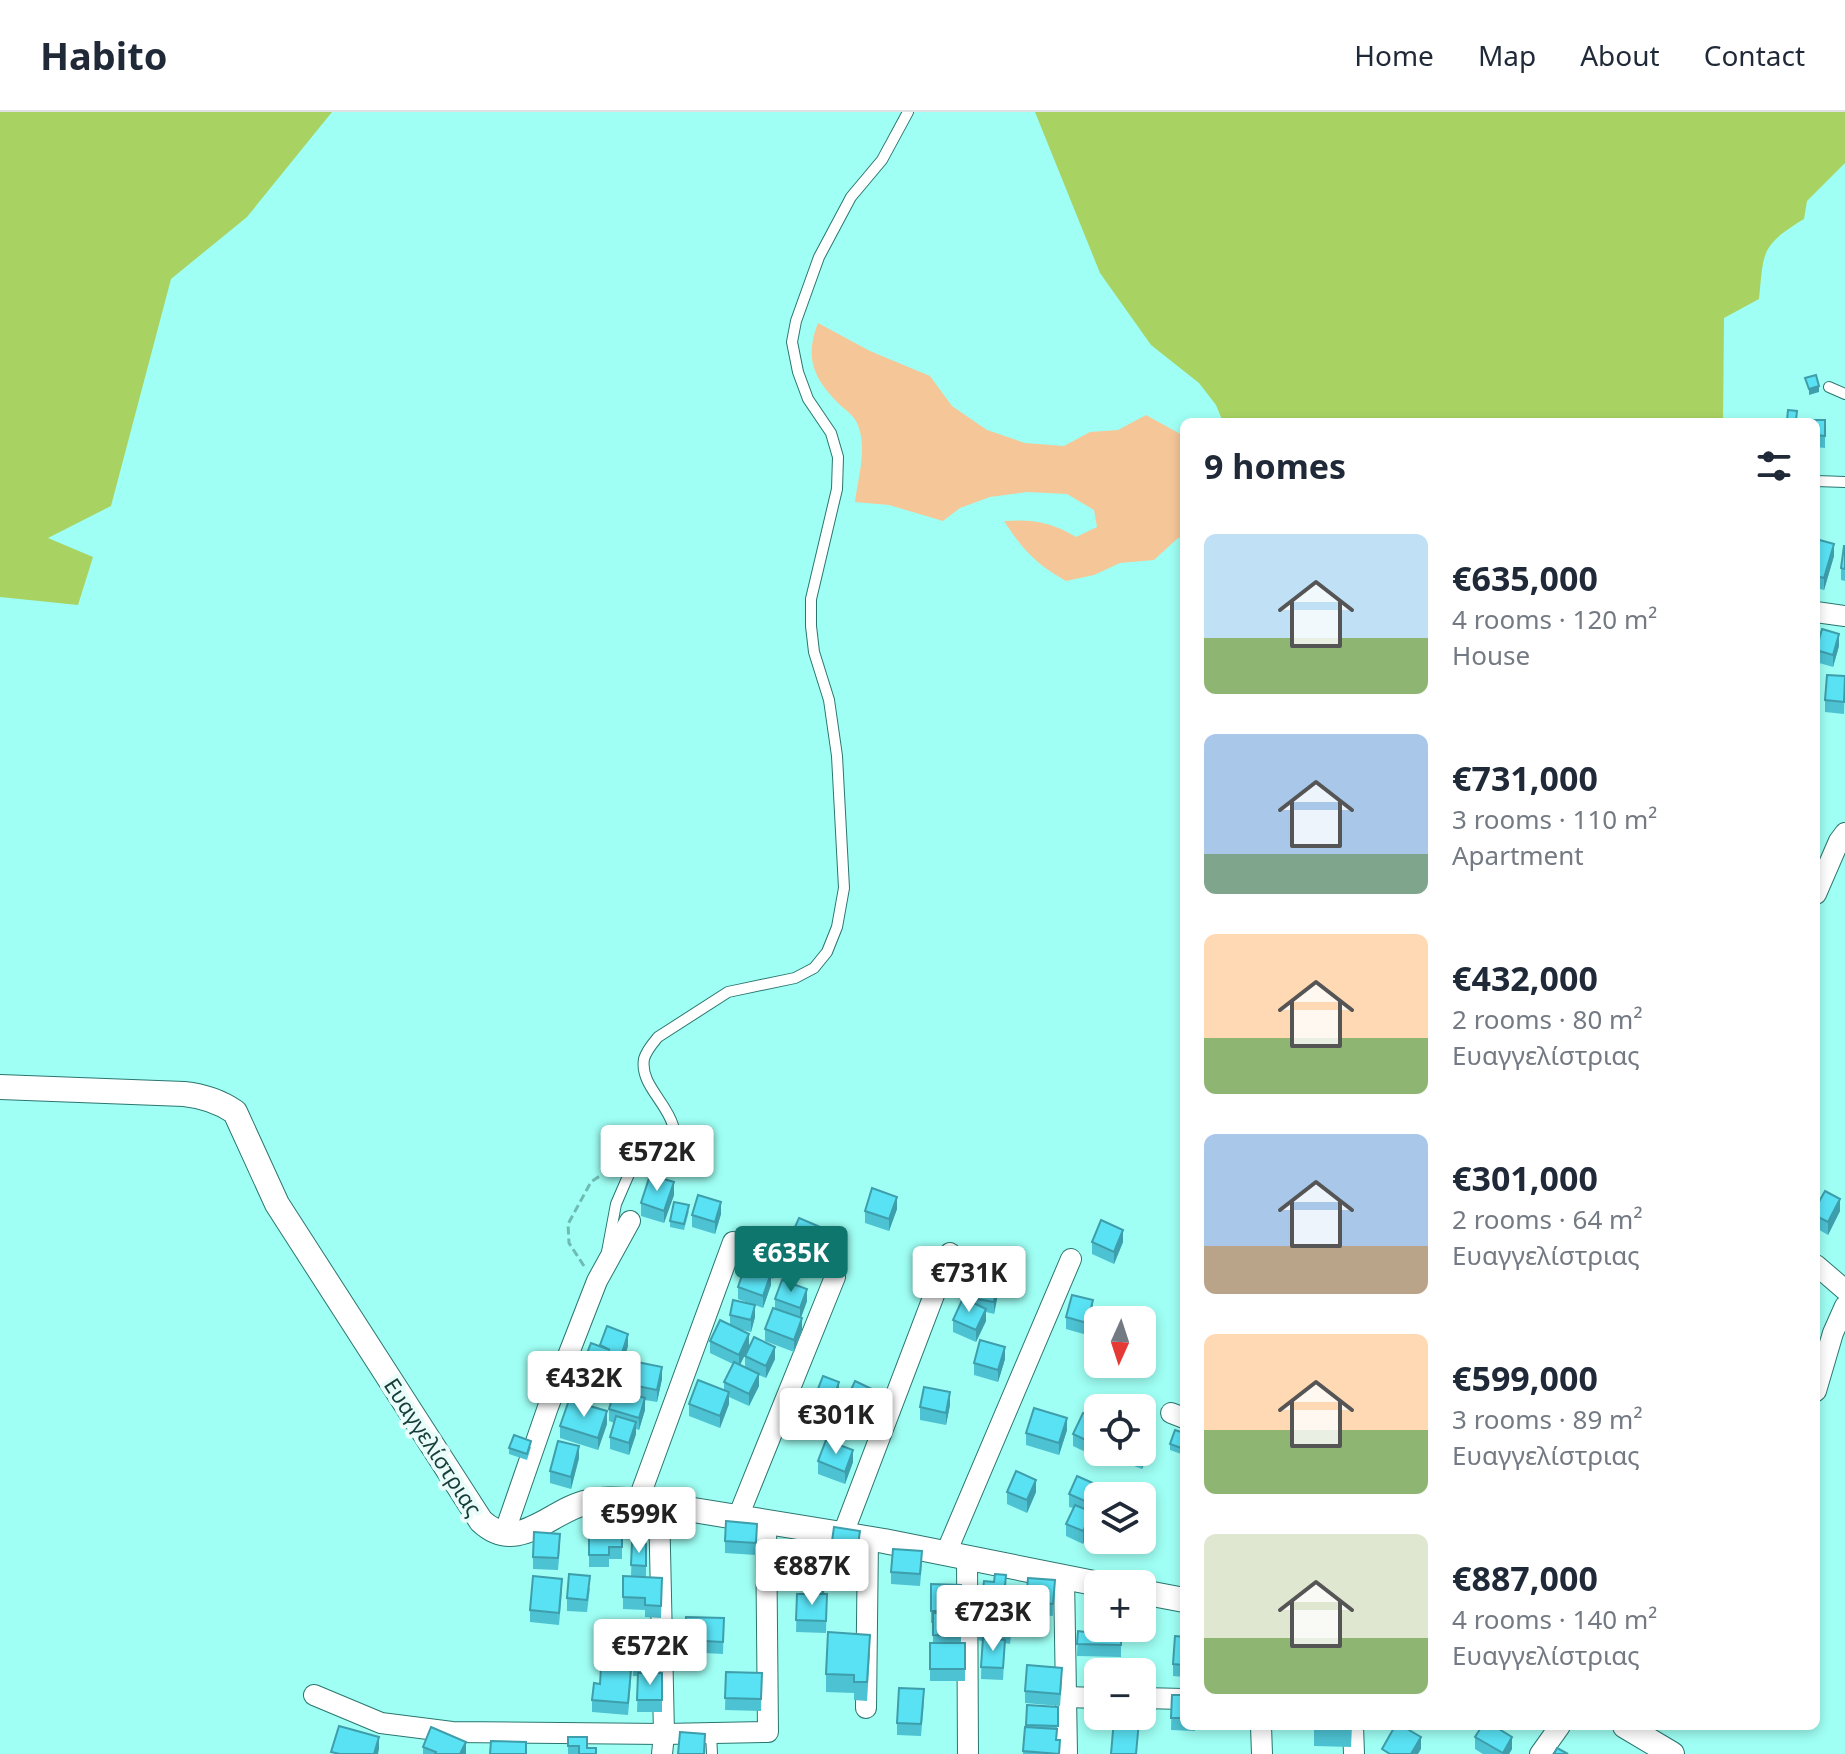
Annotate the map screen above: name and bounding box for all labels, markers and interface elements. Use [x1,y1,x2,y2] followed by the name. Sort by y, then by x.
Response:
[40,29,167,81] text: Habito
[1354,36,1434,74] text: Home
[1478,36,1536,74] text: Map
[1580,36,1660,74] text: About
[1704,36,1805,74] text: Contact
[1204,443,1346,489] text: 9 homes
[1752,444,1796,488] icon: filters
[1452,555,1598,601] text: €635,000
[1268,566,1364,662] icon: home
[1452,601,1657,637] text: 4 rooms · 120 m²
[1452,637,1530,673] text: House
[1452,755,1598,801] text: €731,000
[1268,766,1364,862] icon: home
[1452,801,1657,837] text: 3 rooms · 110 m²
[1452,837,1584,873] text: Apartment
[1452,955,1598,1001] text: €432,000
[1268,966,1364,1062] icon: home
[1452,1001,1642,1037] text: 2 rooms · 80 m²
[1452,1037,1640,1073] text: Ευαγγελίστριας
[601,1125,713,1193] pin: €572K
[619,1133,695,1169] text: €572K
[1452,1155,1598,1201] text: €301,000
[1268,1166,1364,1262] icon: home
[1452,1201,1642,1237] text: 2 rooms · 64 m²
[735,1226,847,1294] pin: €635K
[753,1234,829,1270] text: €635K
[1452,1237,1640,1273] text: Ευαγγελίστριας
[913,1246,1025,1314] pin: €731K
[931,1254,1007,1290] text: €731K
[1084,1306,1156,1378] north arrow
[1084,1306,1156,1730] map controls
[528,1351,640,1419] pin: €432K
[1452,1355,1598,1401] text: €599,000
[546,1359,622,1395] text: €432K
[1268,1366,1364,1462] icon: home
[378,1372,490,1521] street label: Ευαγγελίστριας
[780,1388,892,1456] pin: €301K
[1084,1394,1156,1466] button: locate
[798,1396,874,1432] text: €301K
[1452,1401,1642,1437] text: 3 rooms · 89 m²
[1452,1437,1640,1473] text: Ευαγγελίστριας
[1084,1482,1156,1554] button: layers
[583,1487,695,1555] pin: €599K
[601,1495,677,1531] text: €599K
[756,1539,868,1607] pin: €887K
[774,1547,850,1583] text: €887K
[1452,1555,1598,1601] text: €887,000
[1268,1566,1364,1662] icon: home
[1084,1570,1156,1642] button: +
[937,1585,1049,1653] pin: €723K
[955,1593,1031,1629] text: €723K
[1452,1601,1657,1637] text: 4 rooms · 140 m²
[594,1619,706,1687] pin: €572K
[612,1627,688,1663] text: €572K
[1452,1637,1640,1673] text: Ευαγγελίστριας
[1084,1658,1156,1730] button: −

